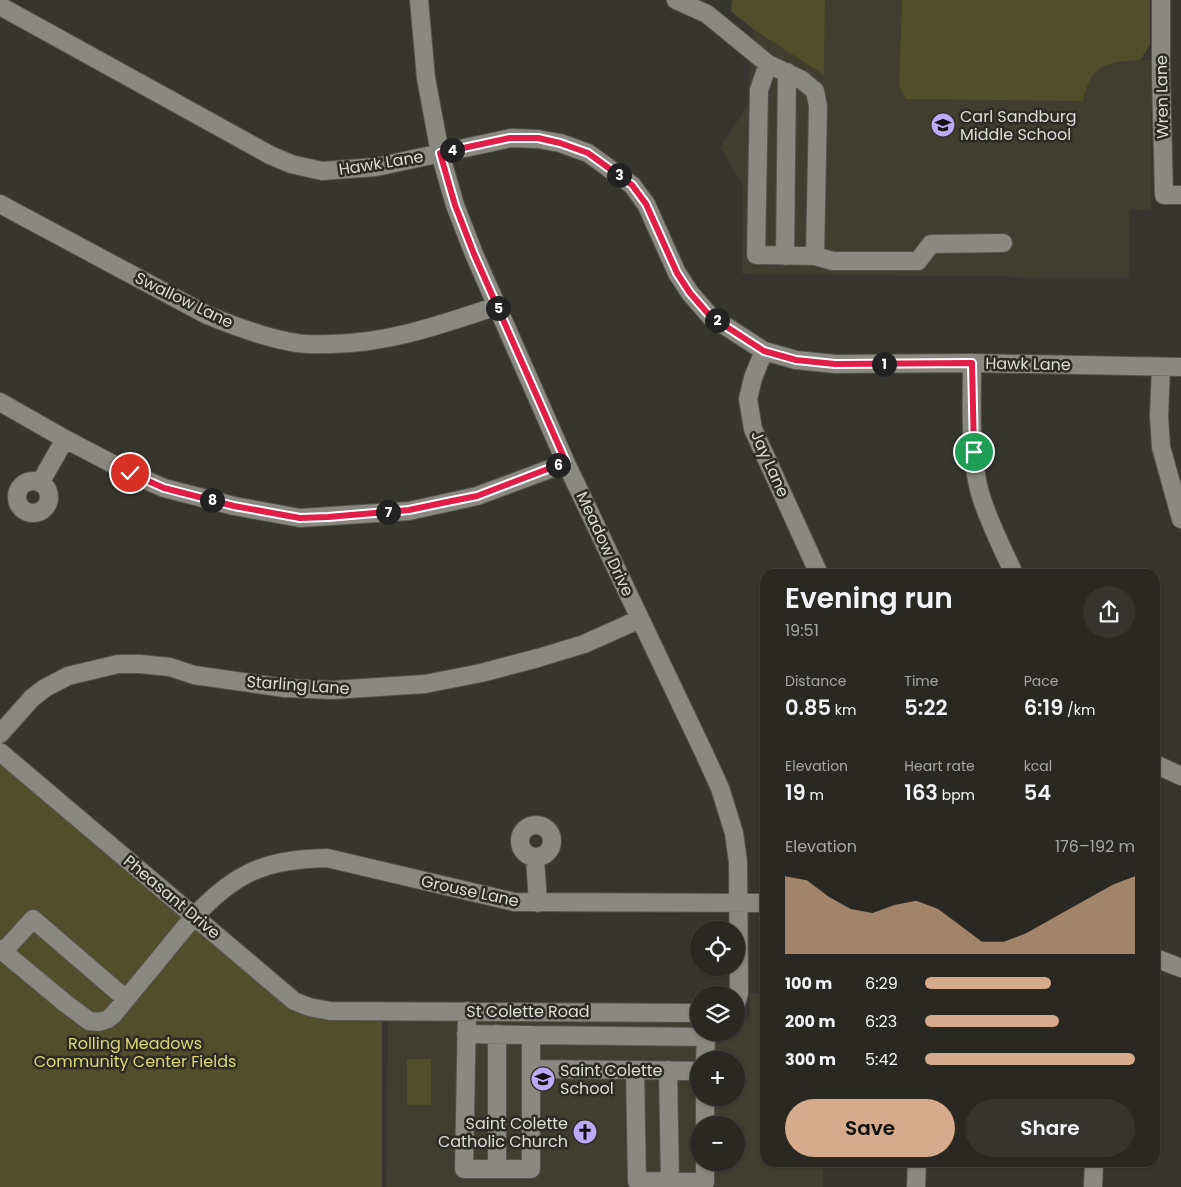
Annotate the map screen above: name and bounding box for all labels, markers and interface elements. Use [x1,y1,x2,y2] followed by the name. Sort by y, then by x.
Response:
[1150,55,1174,139] street label: Wren Lane
[960,105,1076,146] place label: Carl Sandburg Middle School
[930,112,956,138] school or university icon: Carl Sandburg Middle School
[440,138,464,162] pin: 4
[448,140,457,160] text: 4
[337,145,425,181] street label: Hawk Lane
[606,162,632,188] pin: 3
[615,165,624,185] text: 3
[131,266,237,334] street label: Swallow Lane
[486,296,510,320] pin: 5
[494,298,503,318] text: 5
[704,308,730,332] pin: 2
[714,310,722,330] text: 2
[872,352,896,376] pin: 1
[985,352,1071,376] street label: Hawk Lane
[882,354,887,374] text: 1
[745,427,795,501] street label: Jay Lane
[953,431,995,473] pin
[960,438,988,466] icon: arrive
[109,452,151,494] pin
[546,452,570,478] pin: 6
[554,455,563,475] text: 6
[116,459,144,487] icon: check
[200,488,224,512] pin: 8
[571,488,639,600] street label: Meadow Drive
[208,490,217,510] text: 8
[376,500,400,524] pin: 7
[385,502,392,522] text: 7
[785,579,953,618] text: Evening run
[1083,586,1135,638] button: share
[785,619,819,642] text: 19:51
[246,670,350,700] street label: Starling Lane
[785,671,846,691] text: Distance
[904,671,938,691] text: Time
[1024,671,1058,691] text: Pace
[785,693,831,722] text: 0.85
[904,693,947,722] text: 5:22
[1024,693,1063,722] text: 6:19
[831,700,856,720] text: km
[1063,700,1095,720] text: /km
[785,756,848,776] text: Elevation
[904,756,975,776] text: Heart rate
[1024,756,1052,776] text: kcal
[785,778,806,807] text: 19
[904,778,938,807] text: 163
[1024,778,1051,807] text: 54
[806,785,824,805] text: m
[938,785,975,805] text: bpm
[785,835,857,858] text: Elevation
[1055,835,1135,858] text: 176–192 m
[119,850,225,944] street label: Pheasant Drive
[419,869,521,913] street label: Grouse Lane
[690,921,745,1171] map controls
[690,921,745,976] button: locate
[785,972,832,995] text: 100 m
[865,972,898,995] text: 6:29
[690,986,745,1041] button: layers
[466,1000,590,1023] street label: St Colette Road
[785,1010,835,1033] text: 200 m
[865,1010,897,1033] text: 6:23
[34,1032,236,1073] park label: Rolling Meadows Community Center Fields
[785,1048,836,1071] text: 300 m
[865,1048,898,1071] text: 5:42
[690,1051,745,1106] button: +
[560,1059,663,1100] place label: Saint Colette School
[530,1066,556,1092] school or university icon: Saint Colette School
[785,1099,955,1157] button: Save
[965,1099,1135,1157] button: Share
[438,1112,568,1153] place label: Saint Colette Catholic Church
[690,1116,745,1171] button: −
[572,1119,598,1145] church icon: Saint Colette Catholic Church

